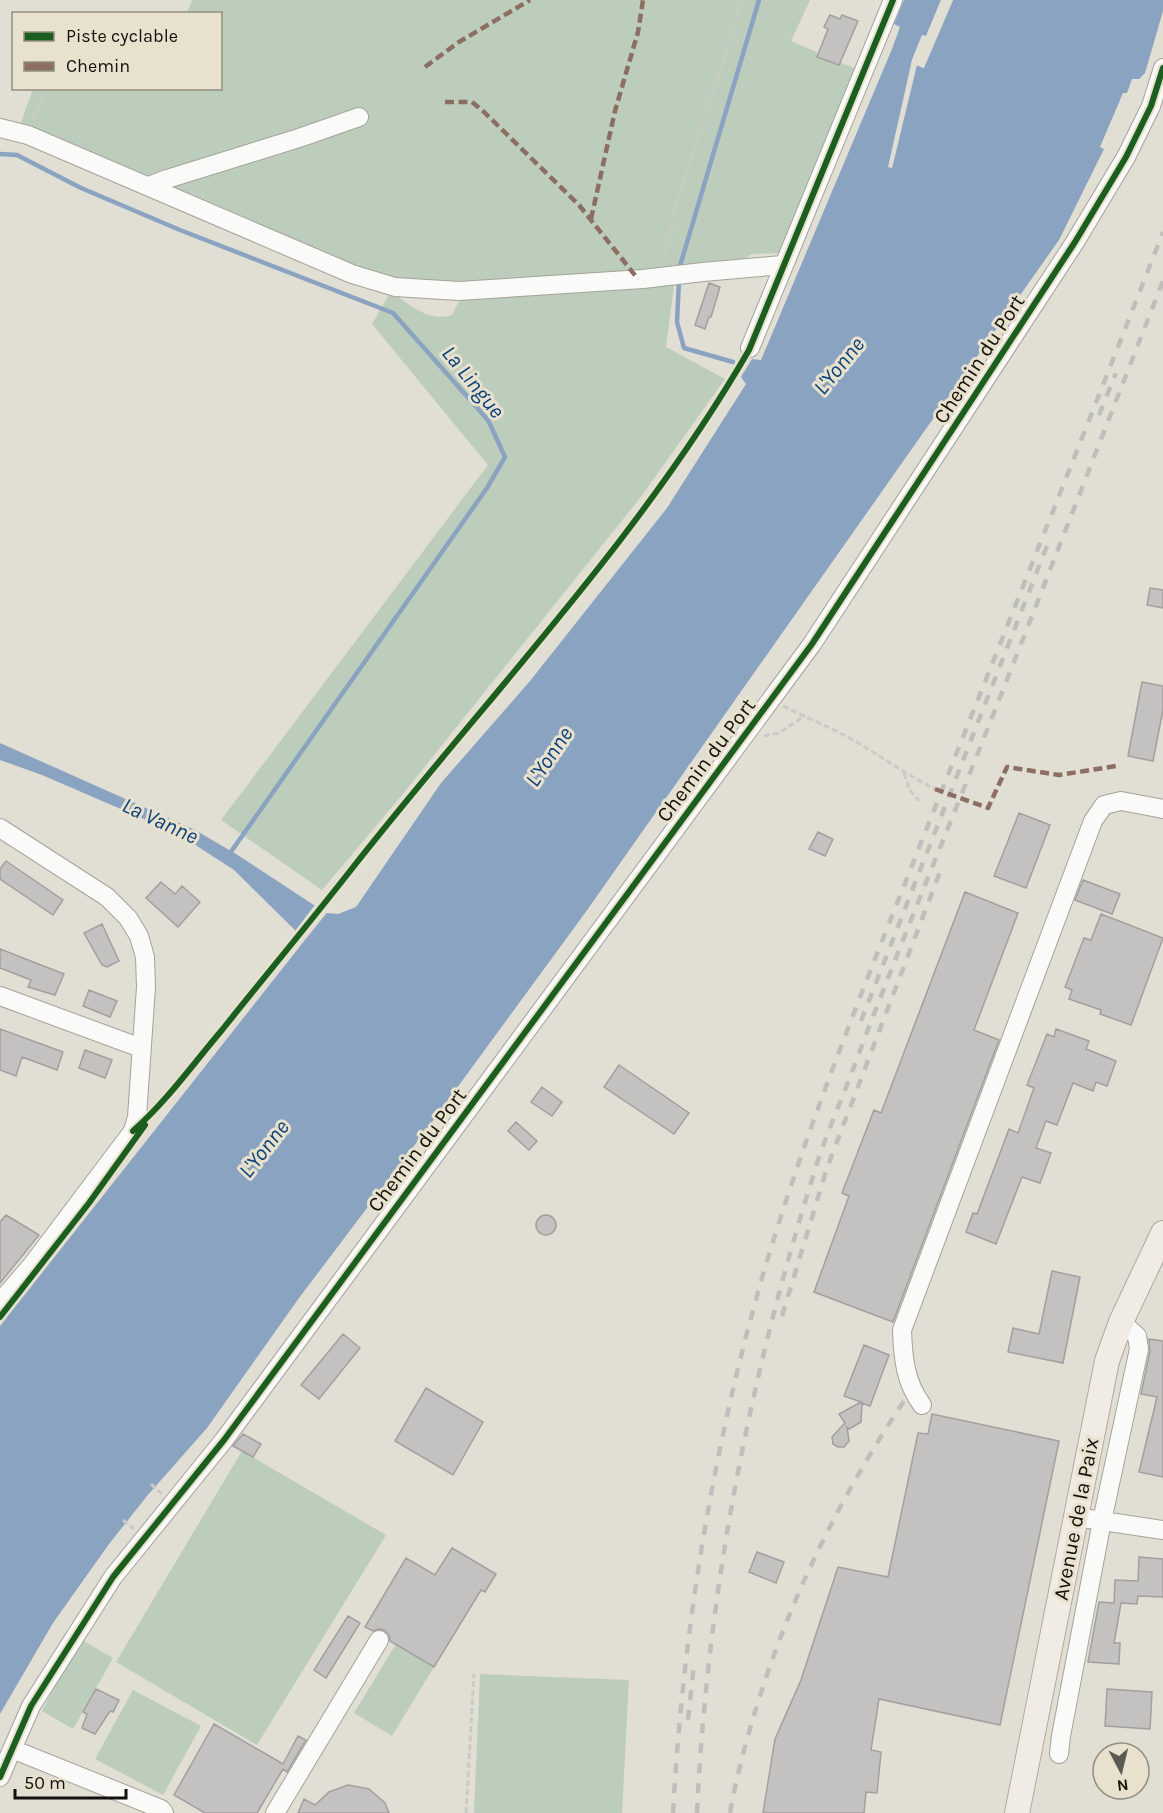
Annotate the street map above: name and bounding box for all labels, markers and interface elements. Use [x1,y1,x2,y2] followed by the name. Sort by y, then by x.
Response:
[12,12,222,90] legend
[66,25,178,47] text: Piste cyclable
[66,55,130,77] text: Chemin
[928,290,1030,428] street label: Chemin du Port
[808,332,870,400] water label: L'Yonne
[436,341,510,423] water label: La Lingue
[652,693,760,827] street label: Chemin du Port
[520,722,578,792] water label: L'Yonne
[118,792,202,850] water label: La Vanne
[363,1083,471,1217] street label: Chemin du Port
[233,1115,295,1183] water label: L'Yonne
[1048,1436,1104,1602] street label: Avenue de la Paix
[1091,1741,1151,1801] north arrow
[15,1762,126,1800] scale bar
[24,1772,66,1794] text: 50 m
[1116,1775,1130,1796] text: N

